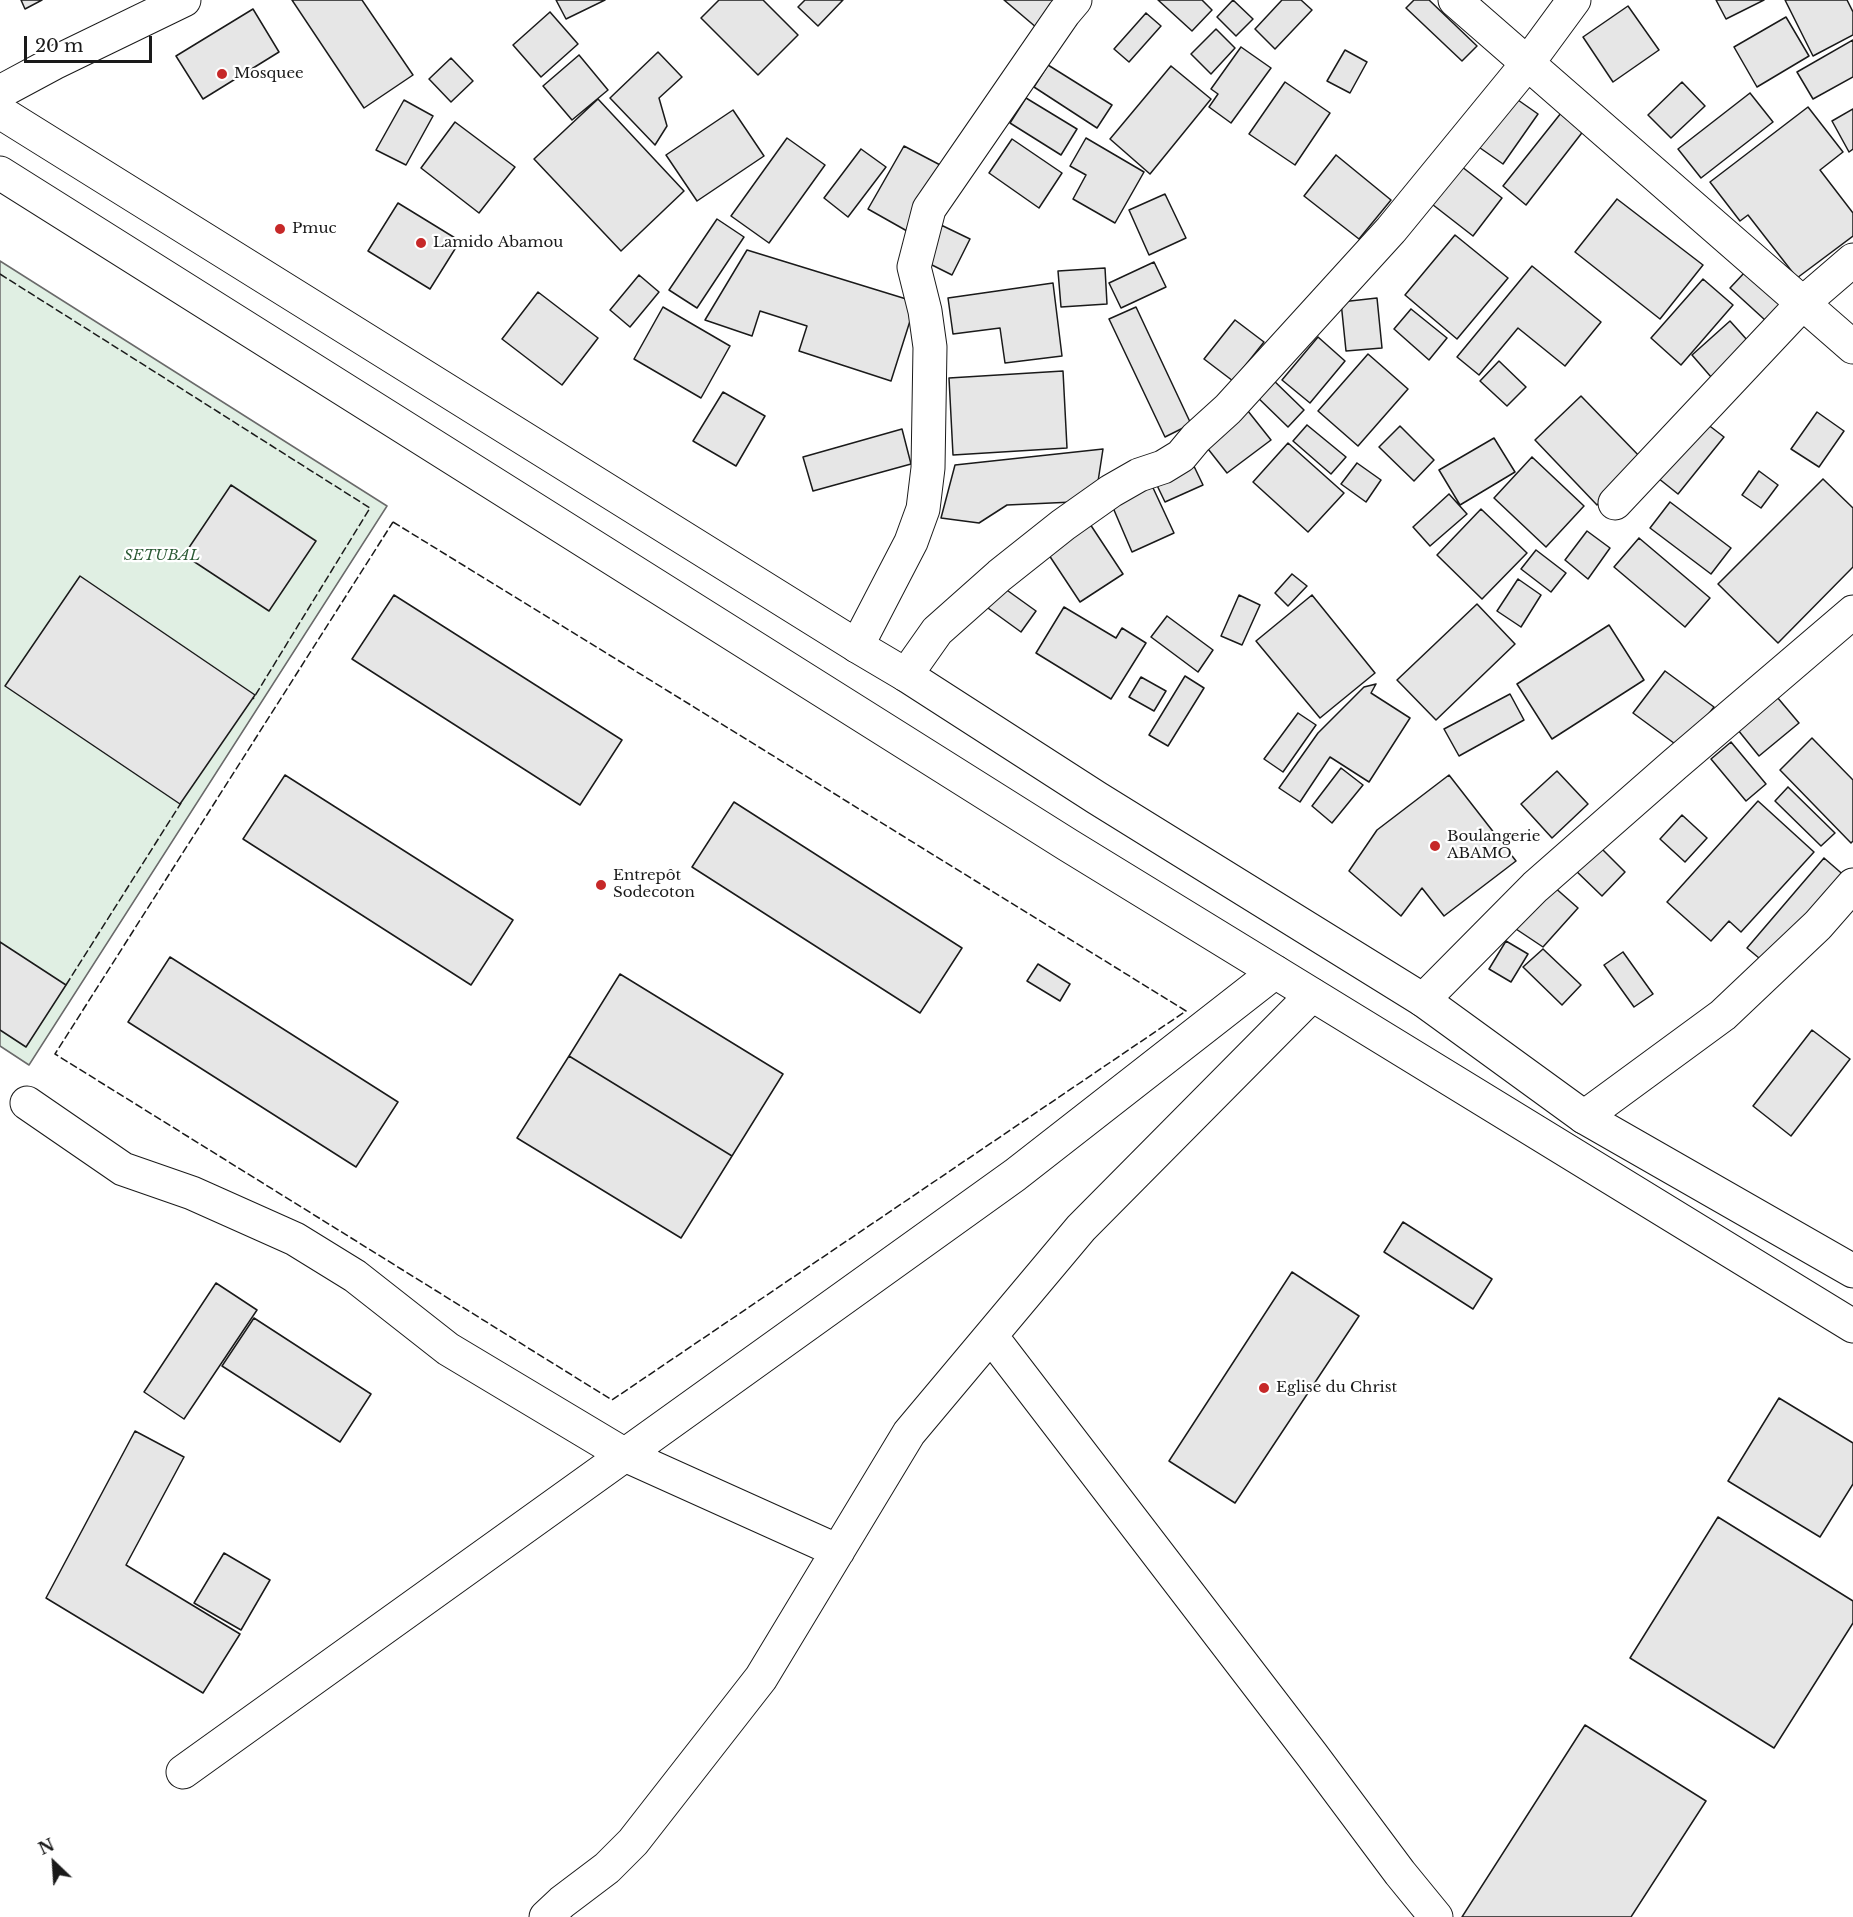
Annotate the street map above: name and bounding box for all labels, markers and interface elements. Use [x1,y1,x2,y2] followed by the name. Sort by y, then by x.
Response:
[27,24,154,62] scale bar
[35,35,83,57] text: 20 m
[234,65,304,83] place label: Mosquee
[215,67,229,81] marker: Mosquee
[292,220,336,238] place label: Pmuc
[273,222,287,236] marker: Pmuc
[433,234,563,252] place label: Lamido Abamou
[414,236,428,250] marker: Lamido Abamou
[124,547,200,565] park label: SETUBAL
[1447,828,1540,863] place label: Boulangerie ABAMO
[1428,839,1442,853] marker: Boulangerie ABAMO
[613,867,695,902] place label: Entrepôt Sodecoton
[594,878,608,892] marker: Entrepôt Sodecoton
[1276,1379,1397,1397] place label: Eglise du Christ
[1257,1381,1271,1395] marker: Eglise du Christ
[24,1833,84,1893] north arrow
[35,1834,57,1859] text: N

